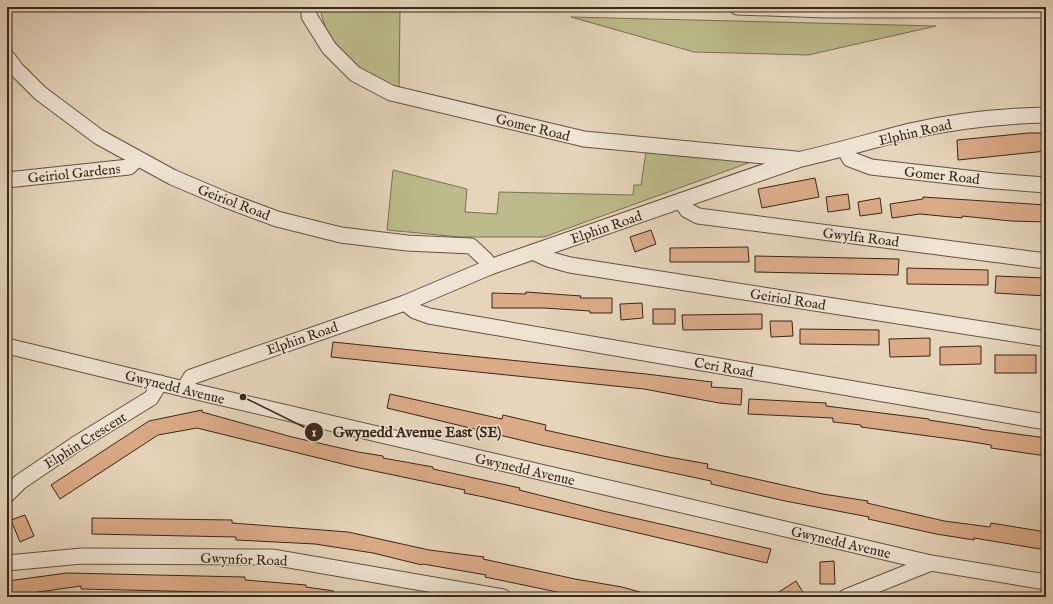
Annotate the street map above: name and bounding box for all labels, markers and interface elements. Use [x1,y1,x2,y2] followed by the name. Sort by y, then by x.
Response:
[494,110,572,146] street label: Gomer Road
[877,116,954,150] street label: Elphin Road
[27,160,121,188] street label: Geiriol Gardens
[903,163,981,189] street label: Gomer Road
[195,181,273,225] street label: Geiriol Road
[568,207,645,249] street label: Elphin Road
[822,224,901,252] street label: Gwylfa Road
[749,285,827,315] street label: Geiriol Road
[264,318,341,360] street label: Elphin Road
[693,354,755,382] street label: Ceri Road
[123,367,227,409] street label: Gwynedd Avenue
[41,408,130,473] street label: Elphin Crescent
[304,419,509,446] callout: Gwynedd Avenue East (SE)
[333,423,502,442] text: Gwynedd Avenue East (SE)
[312,425,317,440] text: 1
[473,450,577,490] street label: Gwynedd Avenue
[789,523,893,563] street label: Gwynedd Avenue
[200,549,288,571] street label: Gwynfor Road

